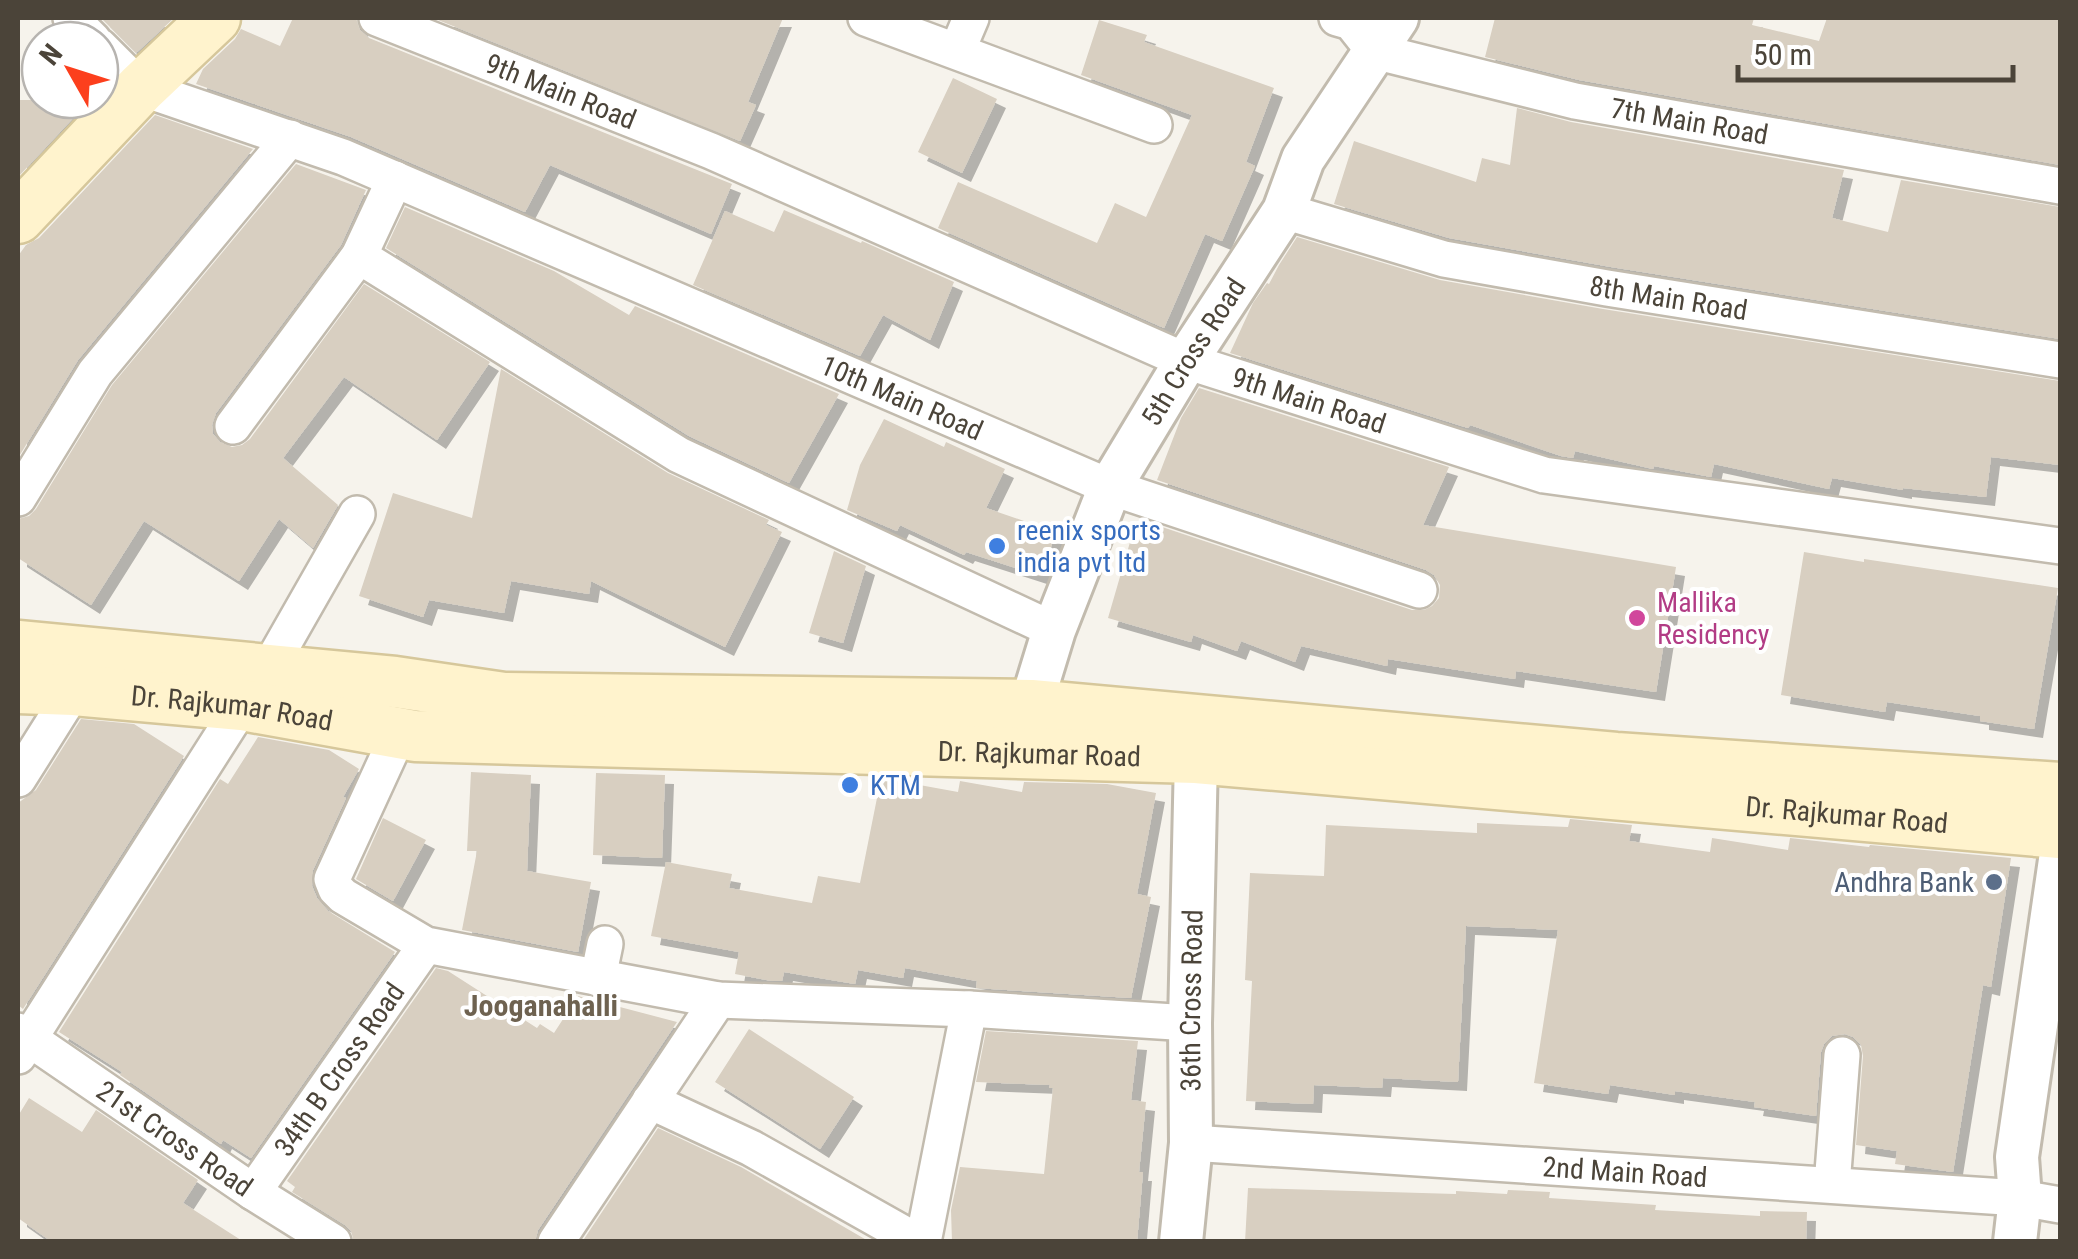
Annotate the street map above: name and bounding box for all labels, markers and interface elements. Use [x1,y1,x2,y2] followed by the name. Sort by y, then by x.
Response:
[20,20,120,120] north arrow
[1738,20,2013,82] scale bar
[1753,37,1812,72] text: 50 m
[33,38,69,72] text: N
[481,47,641,137] street label: 9th Main Road
[1608,92,1771,152] street label: 7th Main Road
[1587,269,1750,327] street label: 8th Main Road
[1135,272,1253,432] street label: 5th Cross Road
[816,349,988,447] street label: 10th Main Road
[1228,361,1390,441] street label: 9th Main Road
[1017,514,1161,579] place label: reenix sports india pvt ltd
[986,535,1008,557] marker: reenix sports india pvt ltd
[1657,586,1770,651] place label: Mallika Residency
[1626,607,1648,629] marker: Mallika Residency
[130,679,335,738] street label: Dr. Rajkumar Road
[937,735,1141,773] street label: Dr. Rajkumar Road
[870,769,921,802] place label: KTM
[839,774,861,796] marker: KTM
[1744,790,1949,840] street label: Dr. Rajkumar Road
[1834,866,1974,899] place label: Andhra Bank
[1983,871,2005,893] marker: Andhra Bank
[1174,909,1210,1092] street label: 36th Cross Road
[267,976,412,1162] street label: 34th B Cross Road
[464,988,618,1023] district label: Jooganahalli
[90,1074,259,1204] street label: 21st Cross Road
[1542,1150,1708,1194] street label: 2nd Main Road

